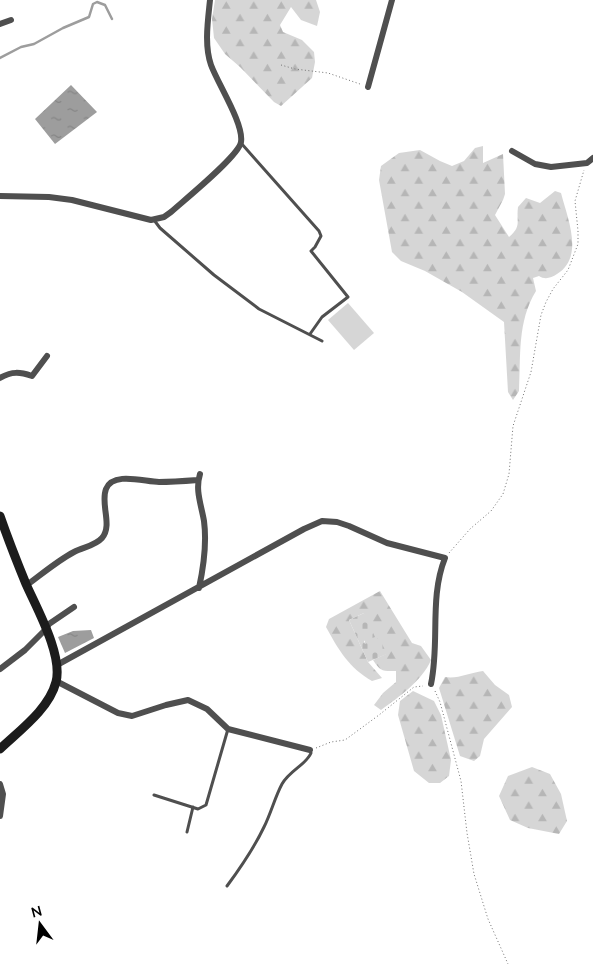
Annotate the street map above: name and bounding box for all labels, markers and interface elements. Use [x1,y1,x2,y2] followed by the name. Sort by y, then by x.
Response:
[15,899,65,949] north arrow
[29,901,44,922] text: N

